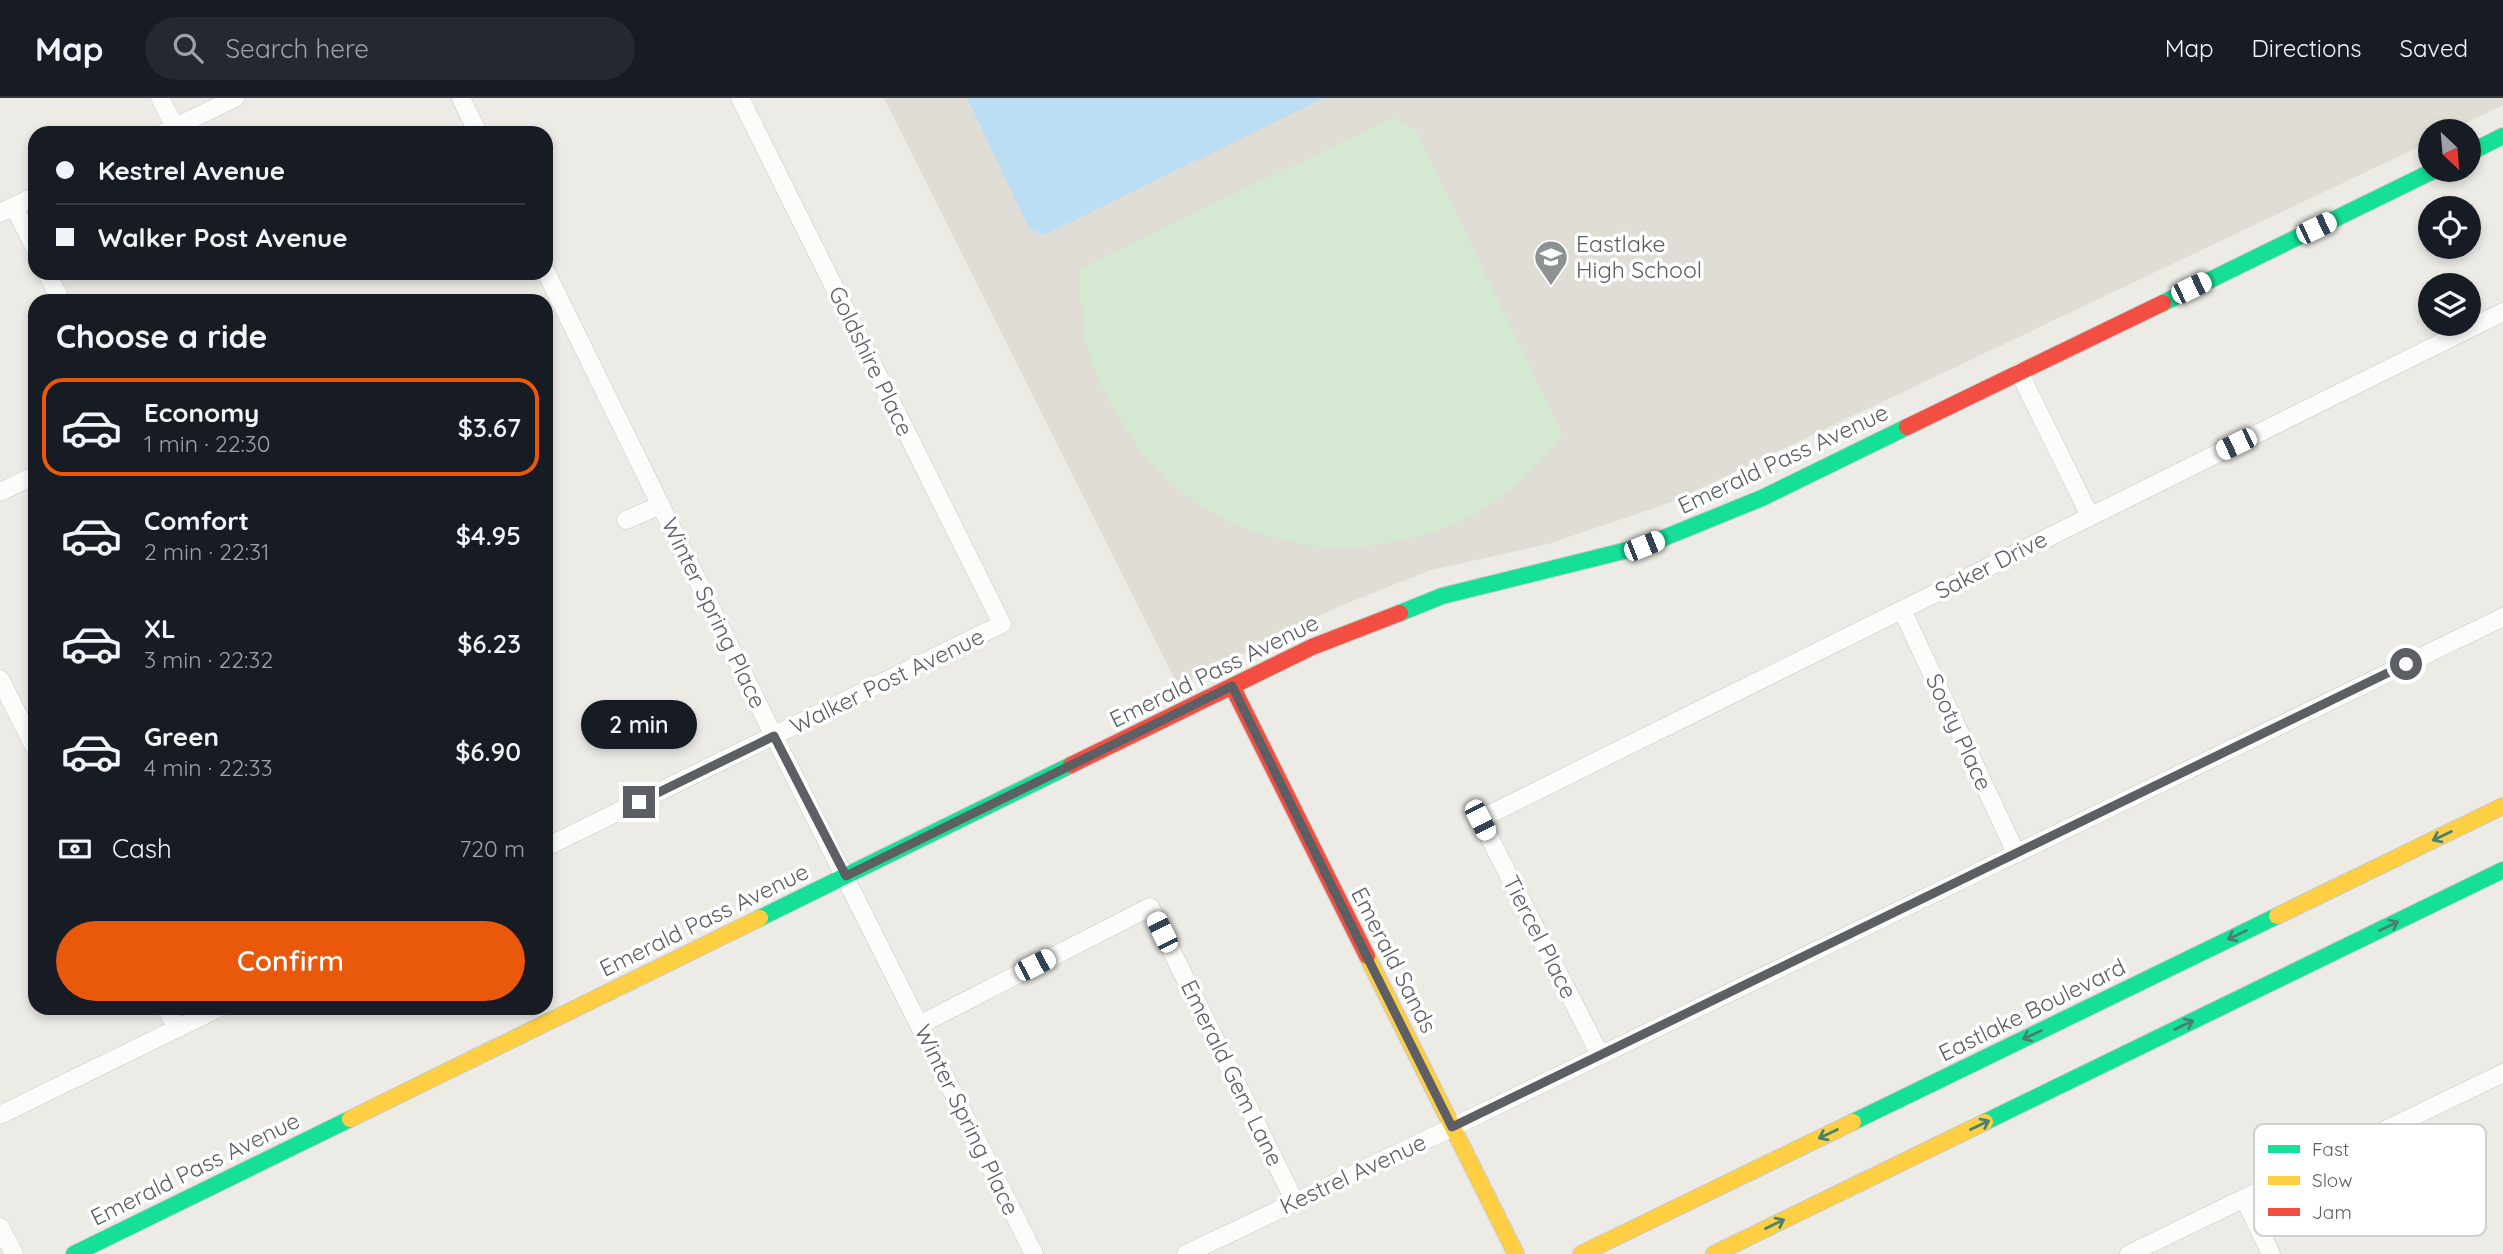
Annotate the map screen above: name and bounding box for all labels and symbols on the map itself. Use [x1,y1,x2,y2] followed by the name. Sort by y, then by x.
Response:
[2418,119,2482,182] north arrow
[2293,209,2340,247] car
[1576,229,1702,284] place label: Eastlake High School
[1532,238,1570,287] school or university icon: Eastlake High School
[2168,269,2215,307] car
[823,281,920,440] street label: Goldshire Place
[1673,397,1893,520] street label: Emerald Pass Avenue
[2213,425,2260,463] car
[656,513,773,713] street label: Winter Spring Place
[1930,524,2052,605] street label: Saker Drive
[1621,528,1668,564] car
[1105,607,1323,734] street label: Emerald Pass Avenue
[785,621,988,740] street label: Walker Post Avenue
[2390,648,2422,680] route start
[1920,669,1999,795] street label: Sooty Place
[581,700,697,750] callout: 2 min
[623,786,655,818] route end
[1462,797,1499,843] car
[2432,829,2453,843] one-way arrow
[595,856,813,983] street label: Emerald Pass Avenue
[1497,870,1584,1003] street label: Tiercel Place
[1345,882,1444,1038] street label: Emerald Sands
[1144,909,1181,955] car
[2378,918,2399,932] one-way arrow
[2227,929,2248,943] one-way arrow
[1012,946,1059,984] car
[1934,952,2130,1067] street label: Eastlake Boulevard
[1175,975,1290,1171] street label: Emerald Gem Lane
[2173,1018,2194,1031] one-way arrow
[909,1020,1026,1220] street label: Winter Spring Place
[2022,1028,2043,1042] one-way arrow
[86,1105,304,1232] street label: Emerald Pass Avenue
[1969,1117,1990,1131] one-way arrow
[2254,1124,2486,1236] legend
[1275,1127,1431,1220] street label: Kestrel Avenue
[1818,1128,1839,1141] one-way arrow
[2312,1137,2349,1161] text: Fast
[2312,1168,2353,1192] text: Slow
[2312,1200,2352,1224] text: Jam
[1764,1217,1785,1231] one-way arrow

